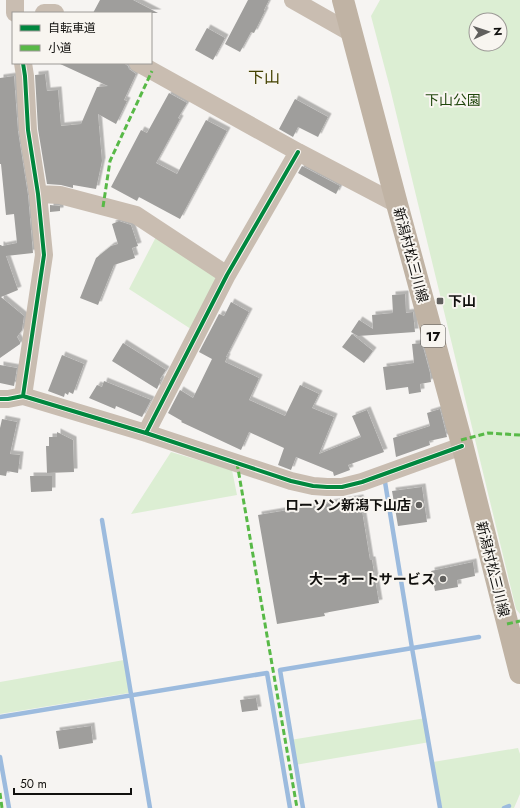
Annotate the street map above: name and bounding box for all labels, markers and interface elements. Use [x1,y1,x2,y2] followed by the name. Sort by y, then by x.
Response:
[12,12,152,64] legend
[468,12,508,52] north arrow
[48,19,96,37] text: 自転車道
[490,27,506,36] text: N
[48,39,72,57] text: 小道
[248,66,280,89] district label: 下山
[425,90,481,110] park label: 下山公園
[389,205,433,305] street label: 新潟村松三川線
[448,291,476,311] place label: 下山
[435,296,445,306] marker: 下山
[421,325,445,347] road number: 17
[285,495,411,515] place label: ローソン新潟下山店
[414,500,424,510] marker: ローソン新潟下山店
[471,519,515,619] street label: 新潟村松三川線
[309,569,435,589] place label: 大一オートサービス
[438,574,448,584] marker: 大一オートサービス
[14,770,131,796] scale bar
[20,775,47,793] text: 50 m

